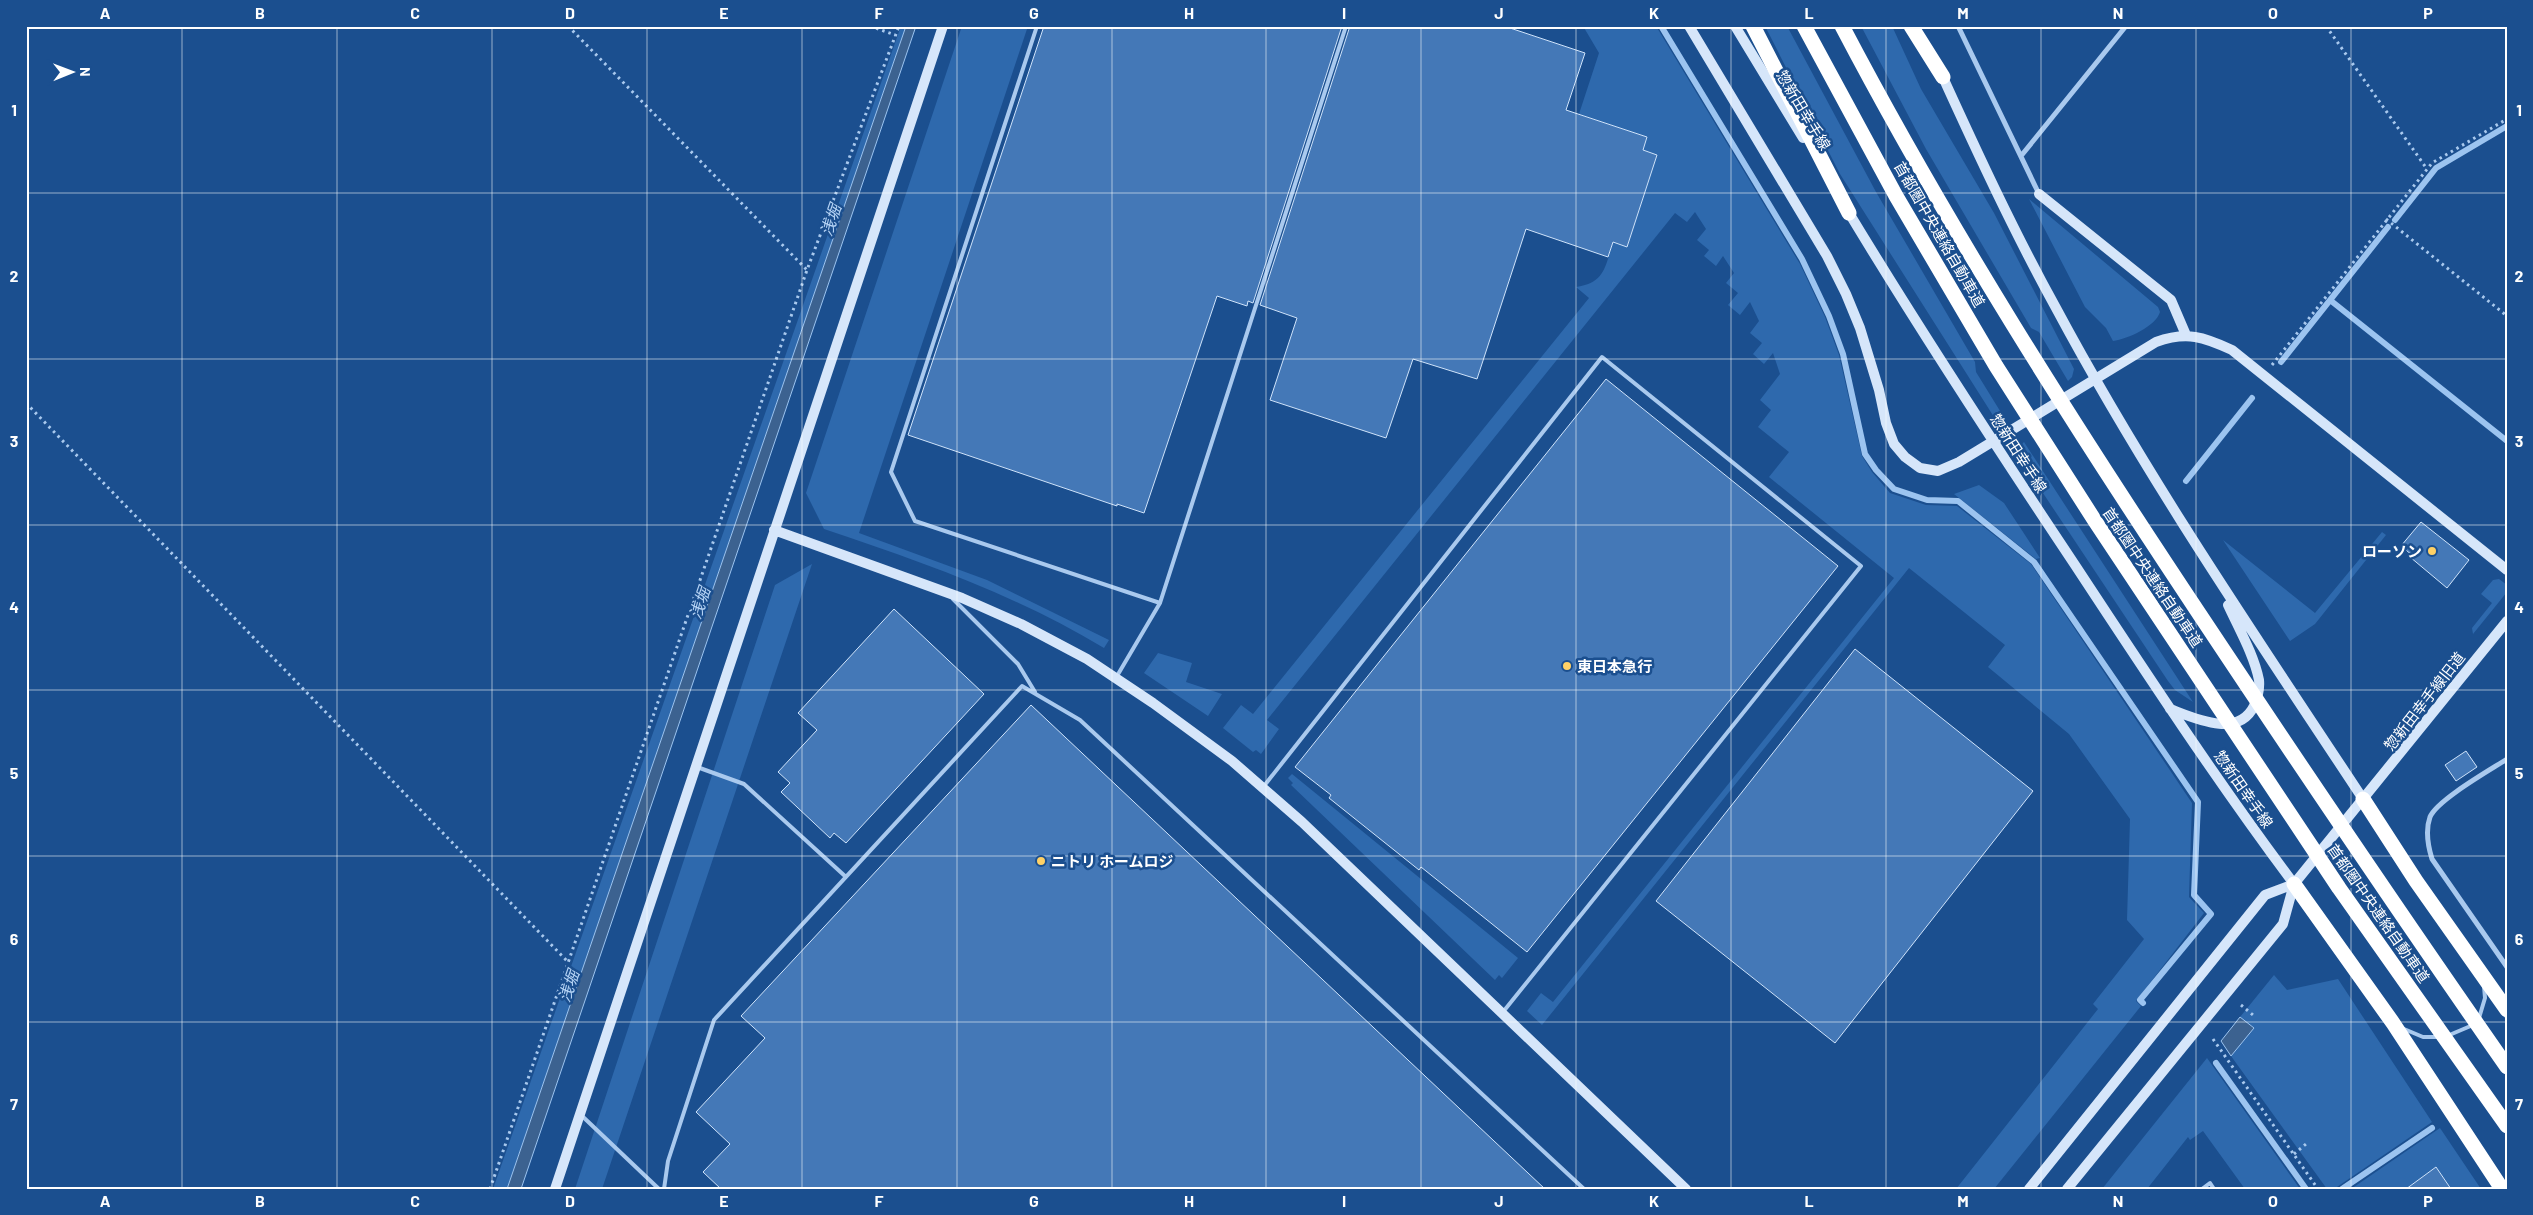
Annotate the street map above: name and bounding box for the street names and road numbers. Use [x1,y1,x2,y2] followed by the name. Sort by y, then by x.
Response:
[1773,67,1835,153] street label: 惣新田幸手線
[1891,158,1989,310] street label: 首都圏中央連絡自動車道
[1987,410,2051,496] street label: 惣新田幸手線
[2099,504,2207,650] street label: 首都圏中央連絡自動車道
[2380,648,2468,754] street label: 惣新田幸手線旧道
[2211,747,2277,831] street label: 惣新田幸手線
[2324,840,2434,986] street label: 首都圏中央連絡自動車道

